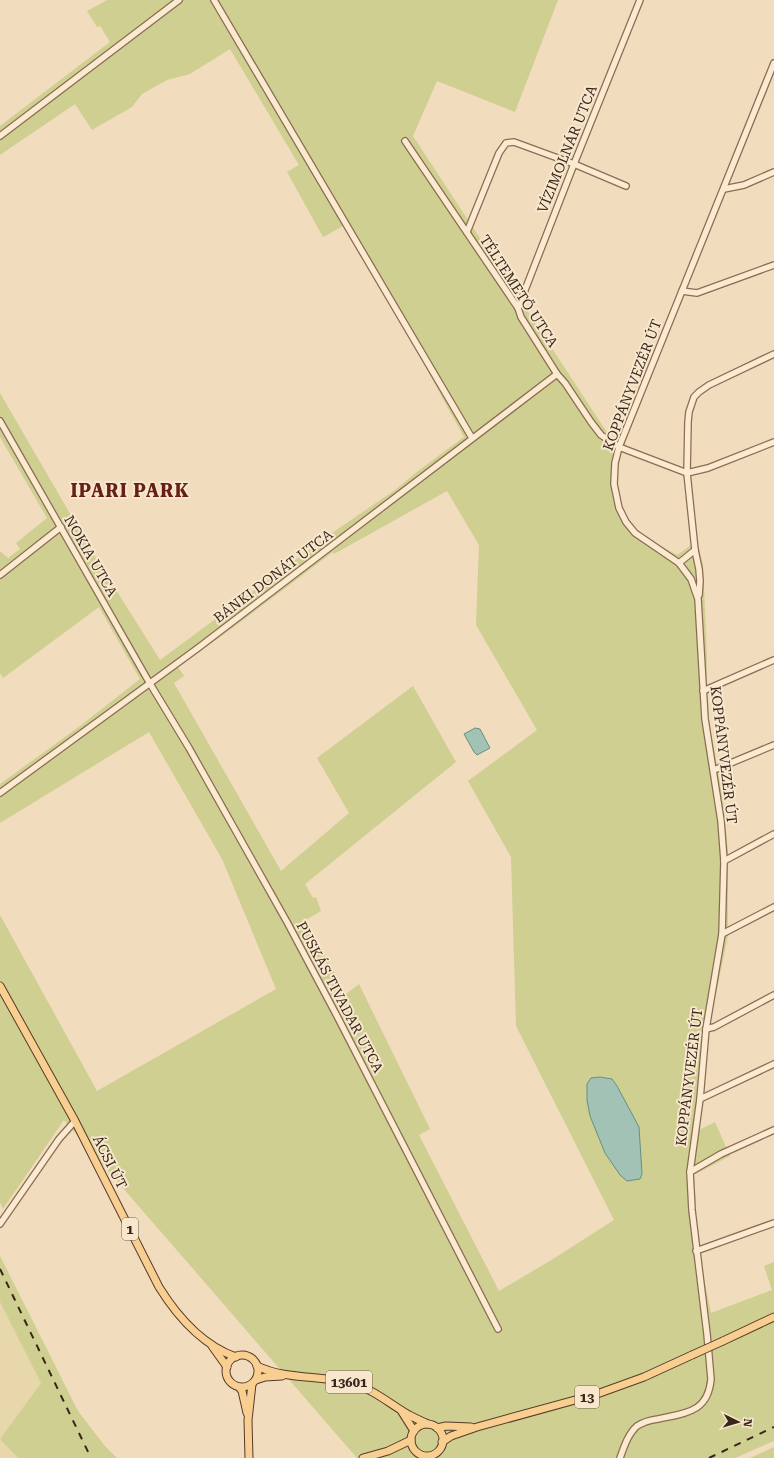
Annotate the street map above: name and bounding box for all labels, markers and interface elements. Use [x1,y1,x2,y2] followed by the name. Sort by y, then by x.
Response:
[534,83,600,215] street label: VÍZIMOLNÁR UTCA
[477,232,561,350] street label: TÉLTEMETŐ UTCA
[600,317,664,453] street label: KOPPÁNYVEZÉR ÚT
[70,480,190,501] district label: IPARI PARK
[61,512,121,600] street label: NOKIA UTCA
[210,526,336,626] street label: BÁNKI DONÁT UTCA
[708,685,740,825] street label: KOPPÁNYVEZÉR ÚT
[293,919,387,1075] street label: PUSKÁS TIVADAR UTCA
[673,1007,705,1147] street label: KOPPÁNYVEZÉR ÚT
[90,1133,130,1191] street label: ÁCSI ÚT
[122,1218,138,1240] road number: 1
[326,1371,372,1393] road number: 13601
[575,1386,599,1408] road number: 13
[718,1402,758,1442] north arrow
[741,1418,754,1428] text: N

